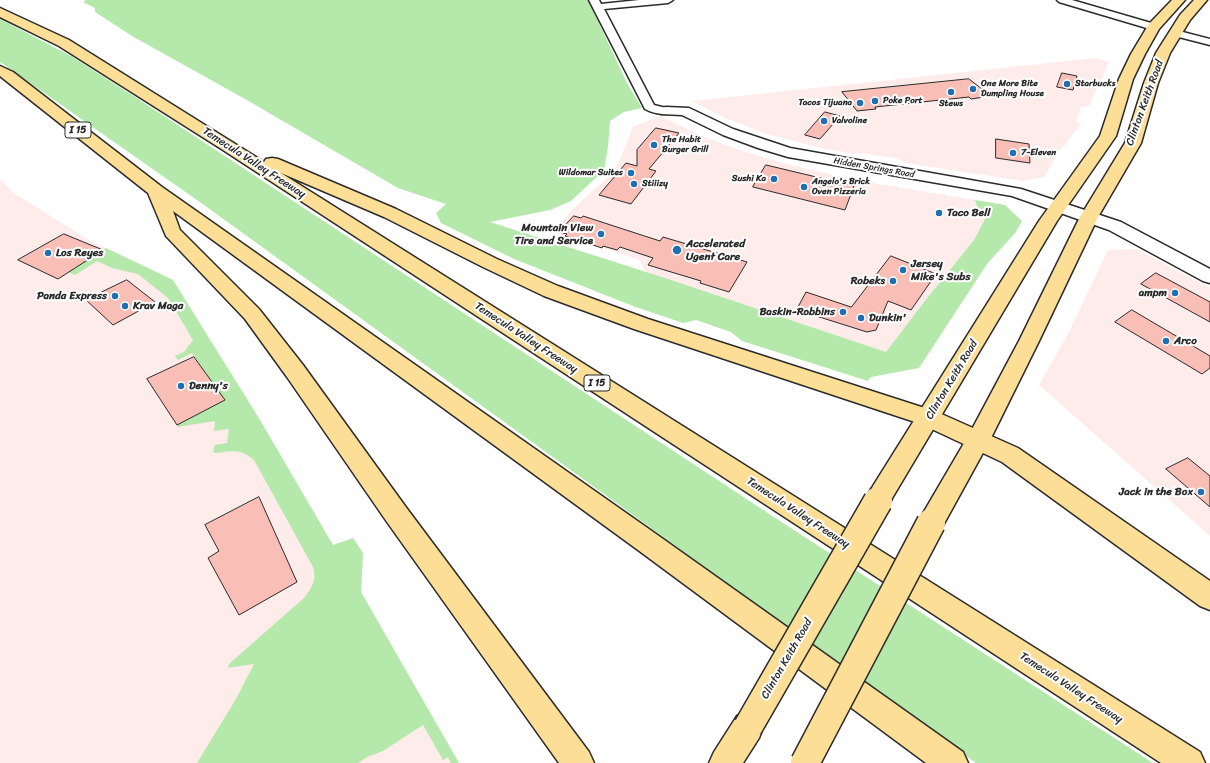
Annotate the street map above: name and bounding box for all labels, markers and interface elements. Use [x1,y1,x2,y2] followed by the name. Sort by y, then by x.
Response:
[1123,58,1167,148] street label: Clinton Keith Road
[981,79,1044,100] place label: One More Bite Dumpling House
[1062,79,1072,89] marker: Starbucks
[1075,79,1115,89] place label: Starbucks
[968,84,978,94] marker: One More Bite Dumpling House
[946,87,956,97] marker: Stews
[870,96,880,106] marker: Poke Port
[883,96,922,106] place label: Poke Port
[799,98,852,108] place label: Tacos Tijuana
[855,98,865,108] marker: Tacos Tijuana
[939,99,963,109] place label: Stews
[819,116,829,126] marker: Valvoline
[832,116,867,126] place label: Valvoline
[65,122,91,138] road number: I 15
[200,125,308,201] street label: Temecula Valley Freeway
[662,135,708,156] place label: The Habit Burger Grill
[649,140,659,150] marker: The Habit Burger Grill
[1008,148,1018,158] marker: 7-Eleven
[1021,148,1056,158] place label: 7-Eleven
[833,156,915,180] street label: Hidden Springs Road
[559,168,623,178] place label: Wildomar Suites
[626,168,636,178] marker: Wildomar Suites
[732,174,766,184] place label: Sushi Ka
[769,174,779,184] marker: Sushi Ka
[812,177,870,198] place label: Angelo's Brick Oven Pizzeria
[629,179,639,189] marker: Stiiizy
[642,179,668,189] place label: Stiiizy
[799,182,809,192] marker: Angelo's Brick Oven Pizzeria
[947,206,990,220] place label: Taco Bell
[934,208,944,218] marker: Taco Bell
[515,221,593,247] place label: Mountain View Tire and Service
[596,229,606,239] marker: Mountain View Tire and Service
[686,237,745,263] place label: Accelerated Ugent Care
[671,244,683,256] marker: Accelerated Ugent Care
[56,246,103,260] place label: Los Reyes
[43,248,53,258] marker: Los Reyes
[911,257,970,283] place label: Jersey Mike's Subs
[898,265,908,275] marker: Jersey Mike's Subs
[851,274,885,288] place label: Robeks
[888,276,898,286] marker: Robeks
[1139,286,1167,300] place label: ampm
[1170,288,1180,298] marker: ampm
[37,289,107,303] place label: Panda Express
[110,291,120,301] marker: Panda Express
[133,299,183,313] place label: Krav Maga
[472,300,580,376] street label: Temecula Valley Freeway
[120,301,130,311] marker: Krav Maga
[759,305,835,319] place label: Baskin-Robbins
[838,307,848,317] marker: Baskin-Robbins
[869,311,906,325] place label: Dunkin'
[856,313,866,323] marker: Dunkin'
[1174,334,1197,348] place label: Arco
[1161,336,1171,346] marker: Arco
[923,338,981,422] street label: Clinton Keith Road
[584,375,610,391] road number: I 15
[189,379,228,393] place label: Denny's
[176,381,186,391] marker: Denny's
[744,475,852,551] street label: Temecula Valley Freeway
[1119,485,1193,499] place label: Jack in the Box
[1196,487,1206,497] marker: Jack in the Box
[759,617,815,701] street label: Clinton Keith Road
[1017,650,1125,726] street label: Temecula Valley Freeway

